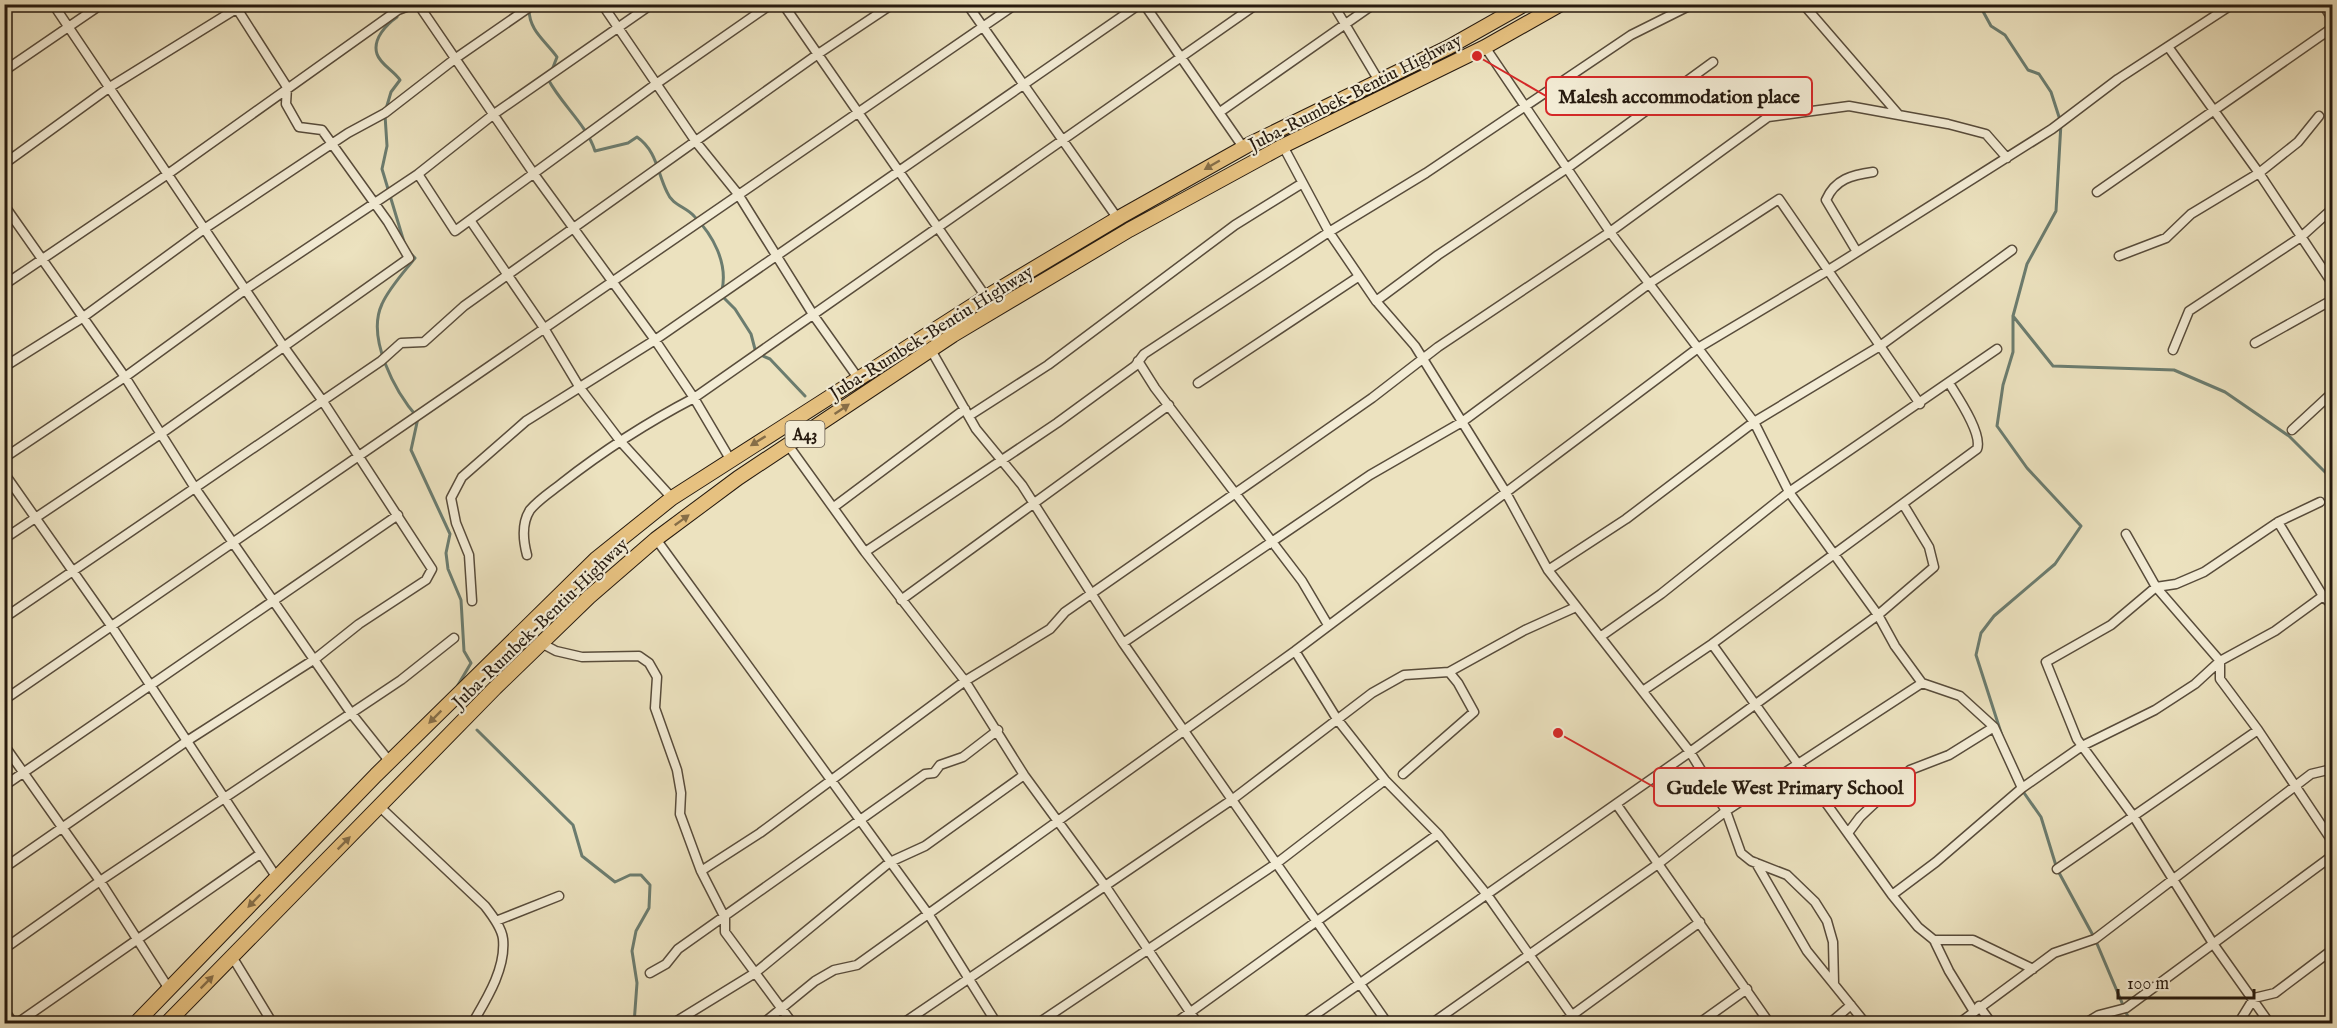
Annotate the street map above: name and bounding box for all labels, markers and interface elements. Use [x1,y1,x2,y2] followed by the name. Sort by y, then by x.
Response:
[1243,29,1466,158] street label: Juba-Rumbek-Bentiu Highway
[1546,77,1812,115] callout: Malesh accommodation place
[1558,85,1801,110] text: Malesh accommodation place
[1203,160,1220,170] one-way arrow
[824,261,1038,407] street label: Juba-Rumbek-Bentiu Highway
[834,404,850,415] one-way arrow
[786,421,824,447] road number: A43
[750,436,766,447] one-way arrow
[673,514,689,526] one-way arrow
[447,534,634,716] street label: Juba-Rumbek-Bentiu Highway
[429,710,443,724] one-way arrow
[1654,768,1915,806] callout: Gudele West Primary School
[1667,776,1904,801] text: Gudele West Primary School
[337,837,351,851] one-way arrow
[248,893,262,907] one-way arrow
[2118,962,2254,1000] scale bar
[2127,973,2169,996] text: 100 m
[200,974,214,989] one-way arrow

